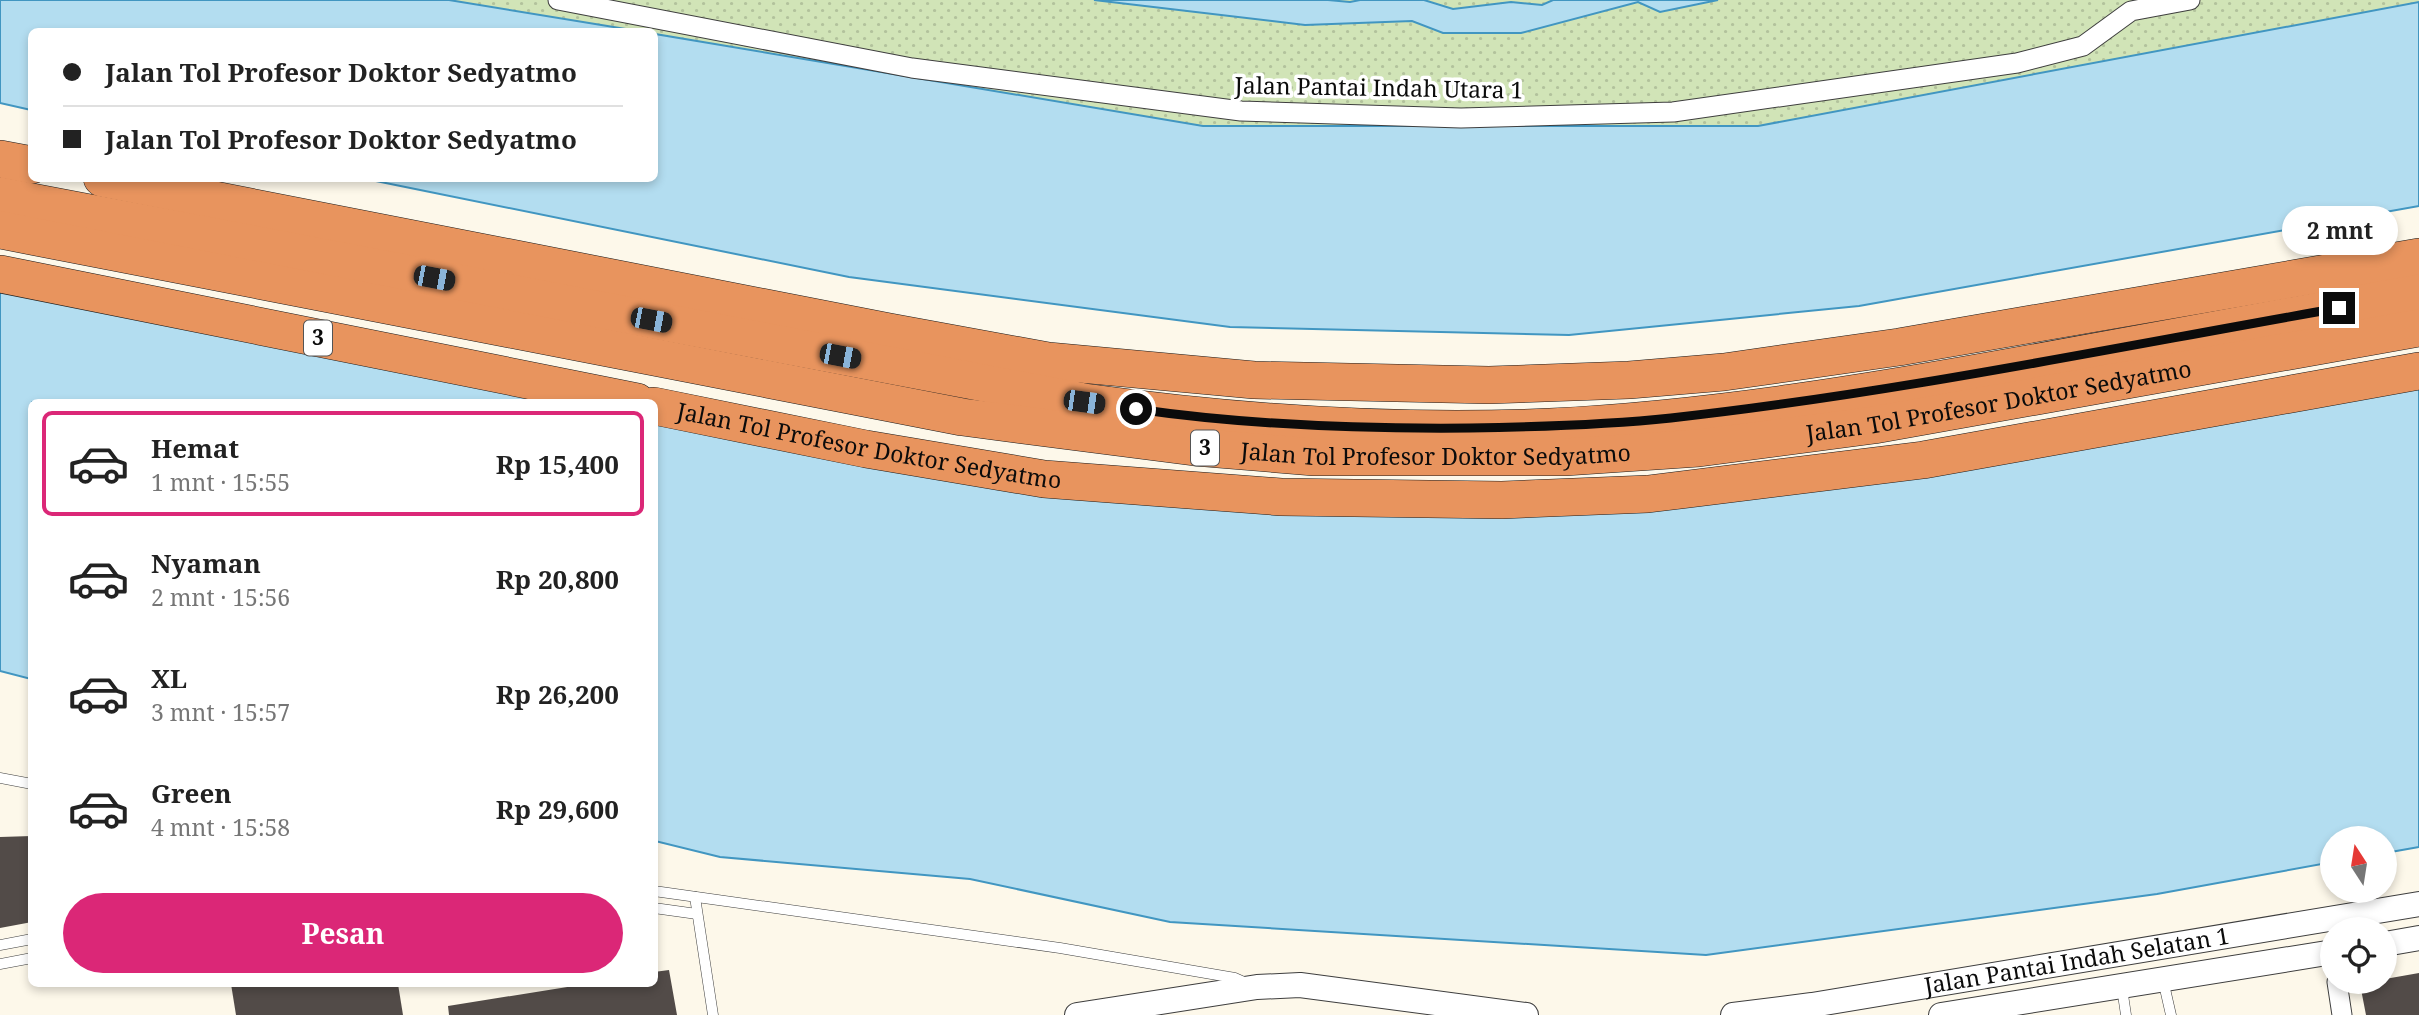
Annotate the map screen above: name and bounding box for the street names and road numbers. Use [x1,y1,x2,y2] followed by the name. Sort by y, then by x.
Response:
[1233,68,1524,106] street label: Jalan Pantai Indah Utara 1
[304,320,332,356] road number: 3
[1803,352,2194,449] street label: Jalan Tol Profesor Doktor Sedyatmo
[673,394,1063,495] street label: Jalan Tol Profesor Doktor Sedyatmo
[1191,430,1219,466] road number: 3
[1238,434,1632,472] street label: Jalan Tol Profesor Doktor Sedyatmo
[1921,919,2232,1001] street label: Jalan Pantai Indah Selatan 1

